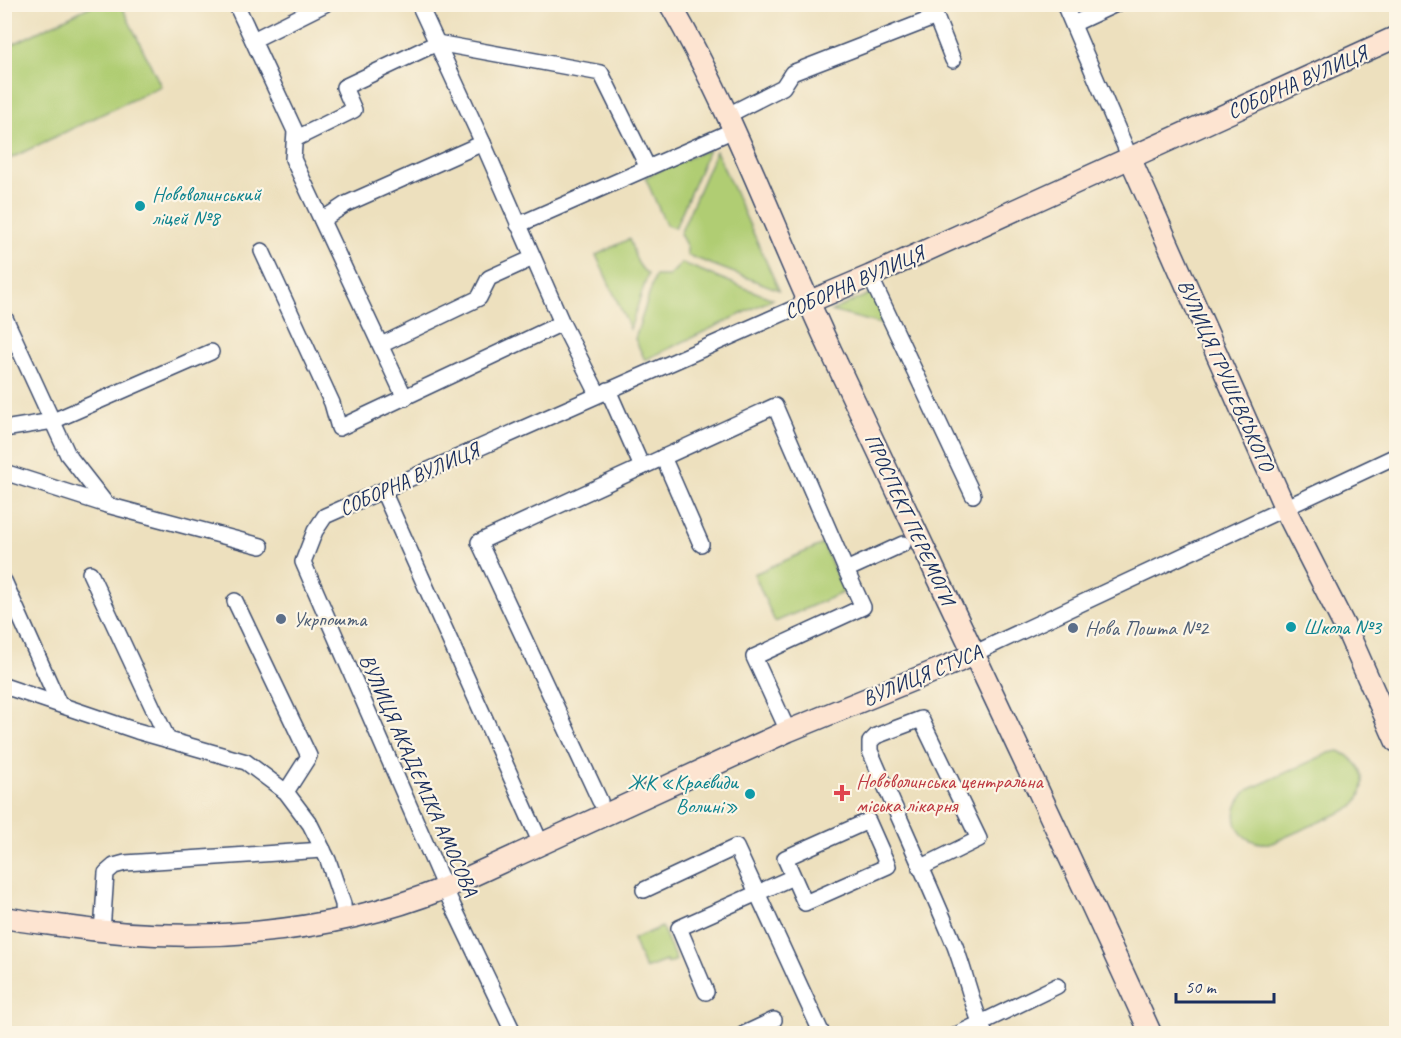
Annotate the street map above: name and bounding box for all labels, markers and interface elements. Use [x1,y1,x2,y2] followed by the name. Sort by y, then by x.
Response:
[1223,38,1373,124] street label: СОБОРНА ВУЛИЦЯ
[152,181,262,231] place label: Нововолинський ліцей №8
[133,199,147,213] marker: Нововолинський ліцей №8
[780,238,930,324] street label: СОБОРНА ВУЛИЦЯ
[1172,275,1281,477] street label: ВУЛИЦЯ ГРУШЕВСЬКОГО
[859,429,962,612] street label: ПРОСПЕКТ ПЕРЕМОГИ
[335,435,485,521] street label: СОБОРНА ВУЛИЦЯ
[293,606,368,632] place label: Укрпошта
[274,612,288,626] marker: Укрпошта
[1303,614,1383,640] place label: Школа №3
[1085,615,1210,641] place label: Нова Пошта №2
[1284,620,1298,634] marker: Школа №3
[1066,621,1080,635] marker: Нова Пошта №2
[858,638,986,712] street label: ВУЛИЦЯ СТУСА
[354,650,484,900] street label: ВУЛИЦЯ АКАДЕМІКА АМОСОВА
[856,768,1044,818] place label: Нововолинська центральна міська лікарня
[628,769,740,819] place label: ЖК «Краєвиди Волині»
[833,784,851,802] marker: Нововолинська центральна міська лікарня
[743,787,757,801] marker: ЖК «Краєвиди Волині»
[1176,966,1274,1004] scale bar
[1185,976,1218,998] text: 50 m

